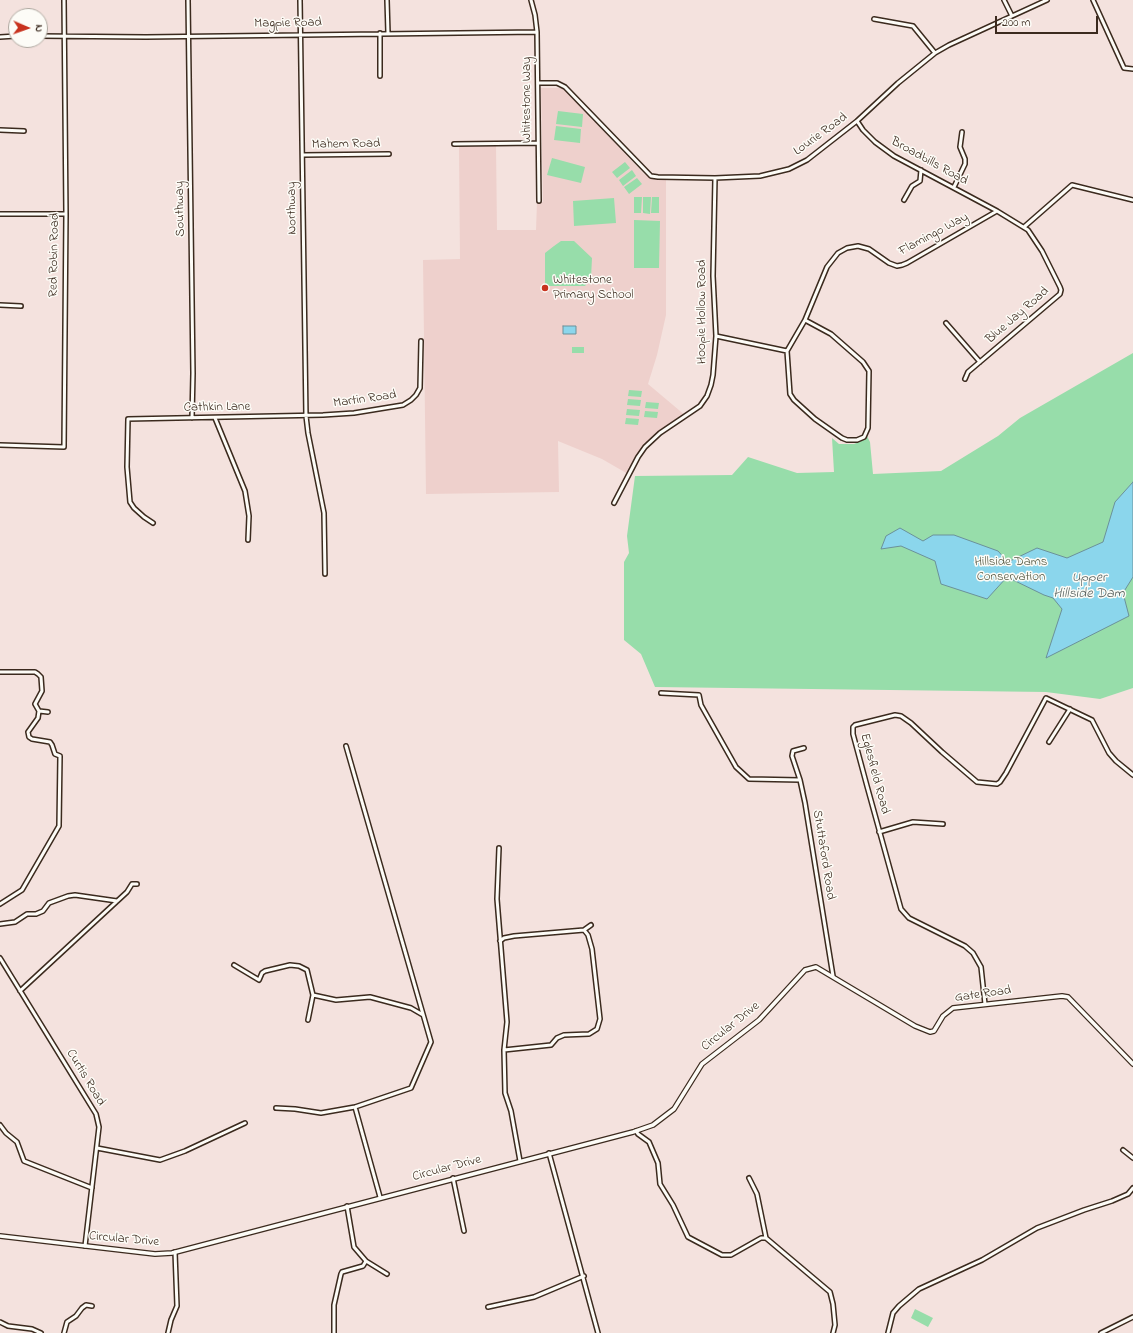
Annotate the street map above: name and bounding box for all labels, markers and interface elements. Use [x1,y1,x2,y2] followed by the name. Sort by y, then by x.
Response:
[8,8,48,48] north arrow
[997,8,1100,34] scale bar
[1002,14,1031,32] text: 200 m
[254,16,322,32] street label: Magpie Road
[31,24,47,32] text: N
[520,57,536,143] street label: Whitestone Way
[791,110,851,160] street label: Lourie Road
[888,134,970,190] street label: Broadbills Road
[312,137,380,153] street label: Mahem Road
[173,181,189,237] street label: Southway
[285,181,301,235] street label: Northway
[897,210,971,260] street label: Flamingo Way
[46,213,64,297] street label: Red Robin Road
[695,260,711,364] street label: Hoopie Hollow Road
[553,273,633,304] place label: Whitestone Primary School
[540,283,550,293] marker: Whitestone Primary School
[983,284,1053,348] street label: Blue Jay Road
[332,388,398,412] street label: Martin Road
[184,400,250,416] street label: Cathkin Lane
[975,555,1047,586] park label: Hillside Dams Conservation
[1053,571,1125,604] water label: Upper Hillside Dam
[856,732,892,816] street label: Eglesfield Road
[808,809,838,901] street label: Stuttaford Road
[954,983,1012,1007] street label: Gate Road
[699,999,763,1055] street label: Circular Drive
[62,1047,108,1109] street label: Curtis Road
[411,1152,483,1186] street label: Circular Drive
[88,1229,160,1251] street label: Circular Drive

